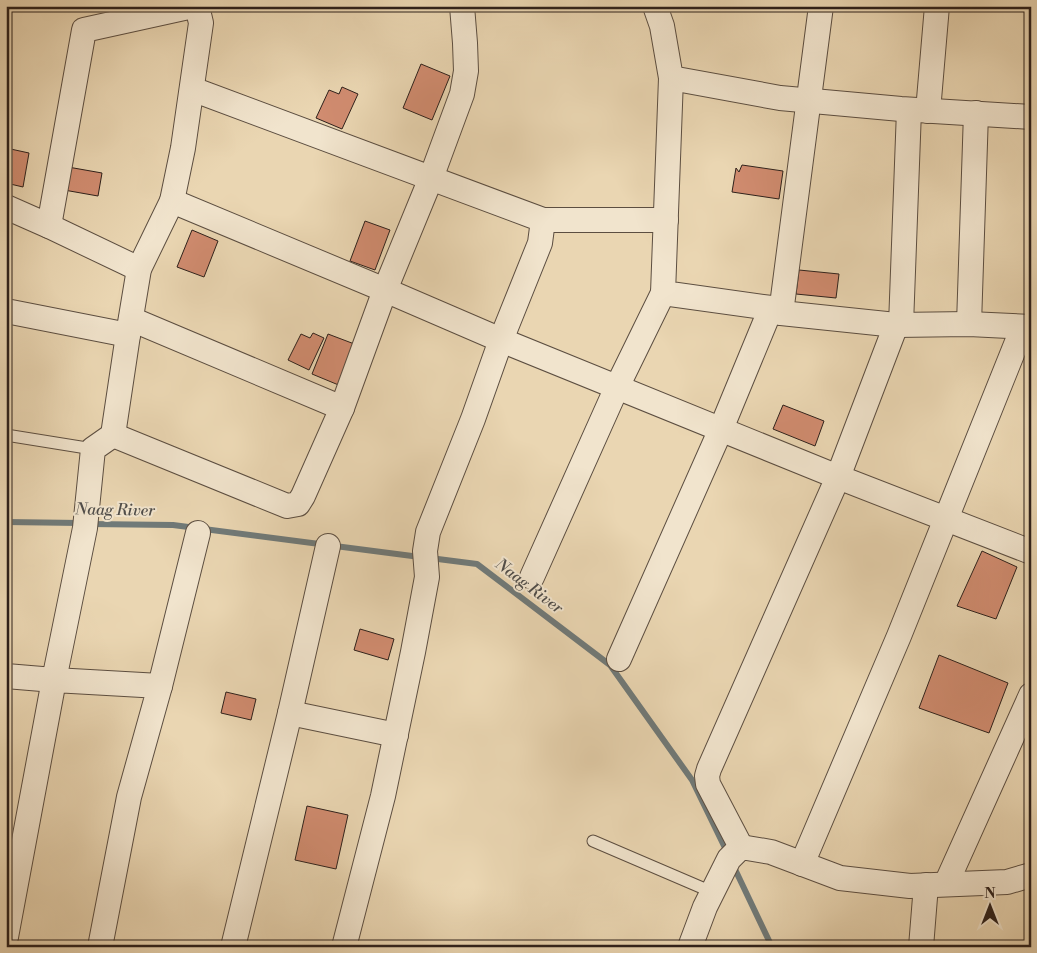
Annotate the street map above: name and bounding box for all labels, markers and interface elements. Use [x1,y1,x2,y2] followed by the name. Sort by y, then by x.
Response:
[74,499,156,521] water label: Naag River
[490,553,568,619] water label: Naag River
[964,880,1014,930] north arrow
[984,885,996,903] text: N

